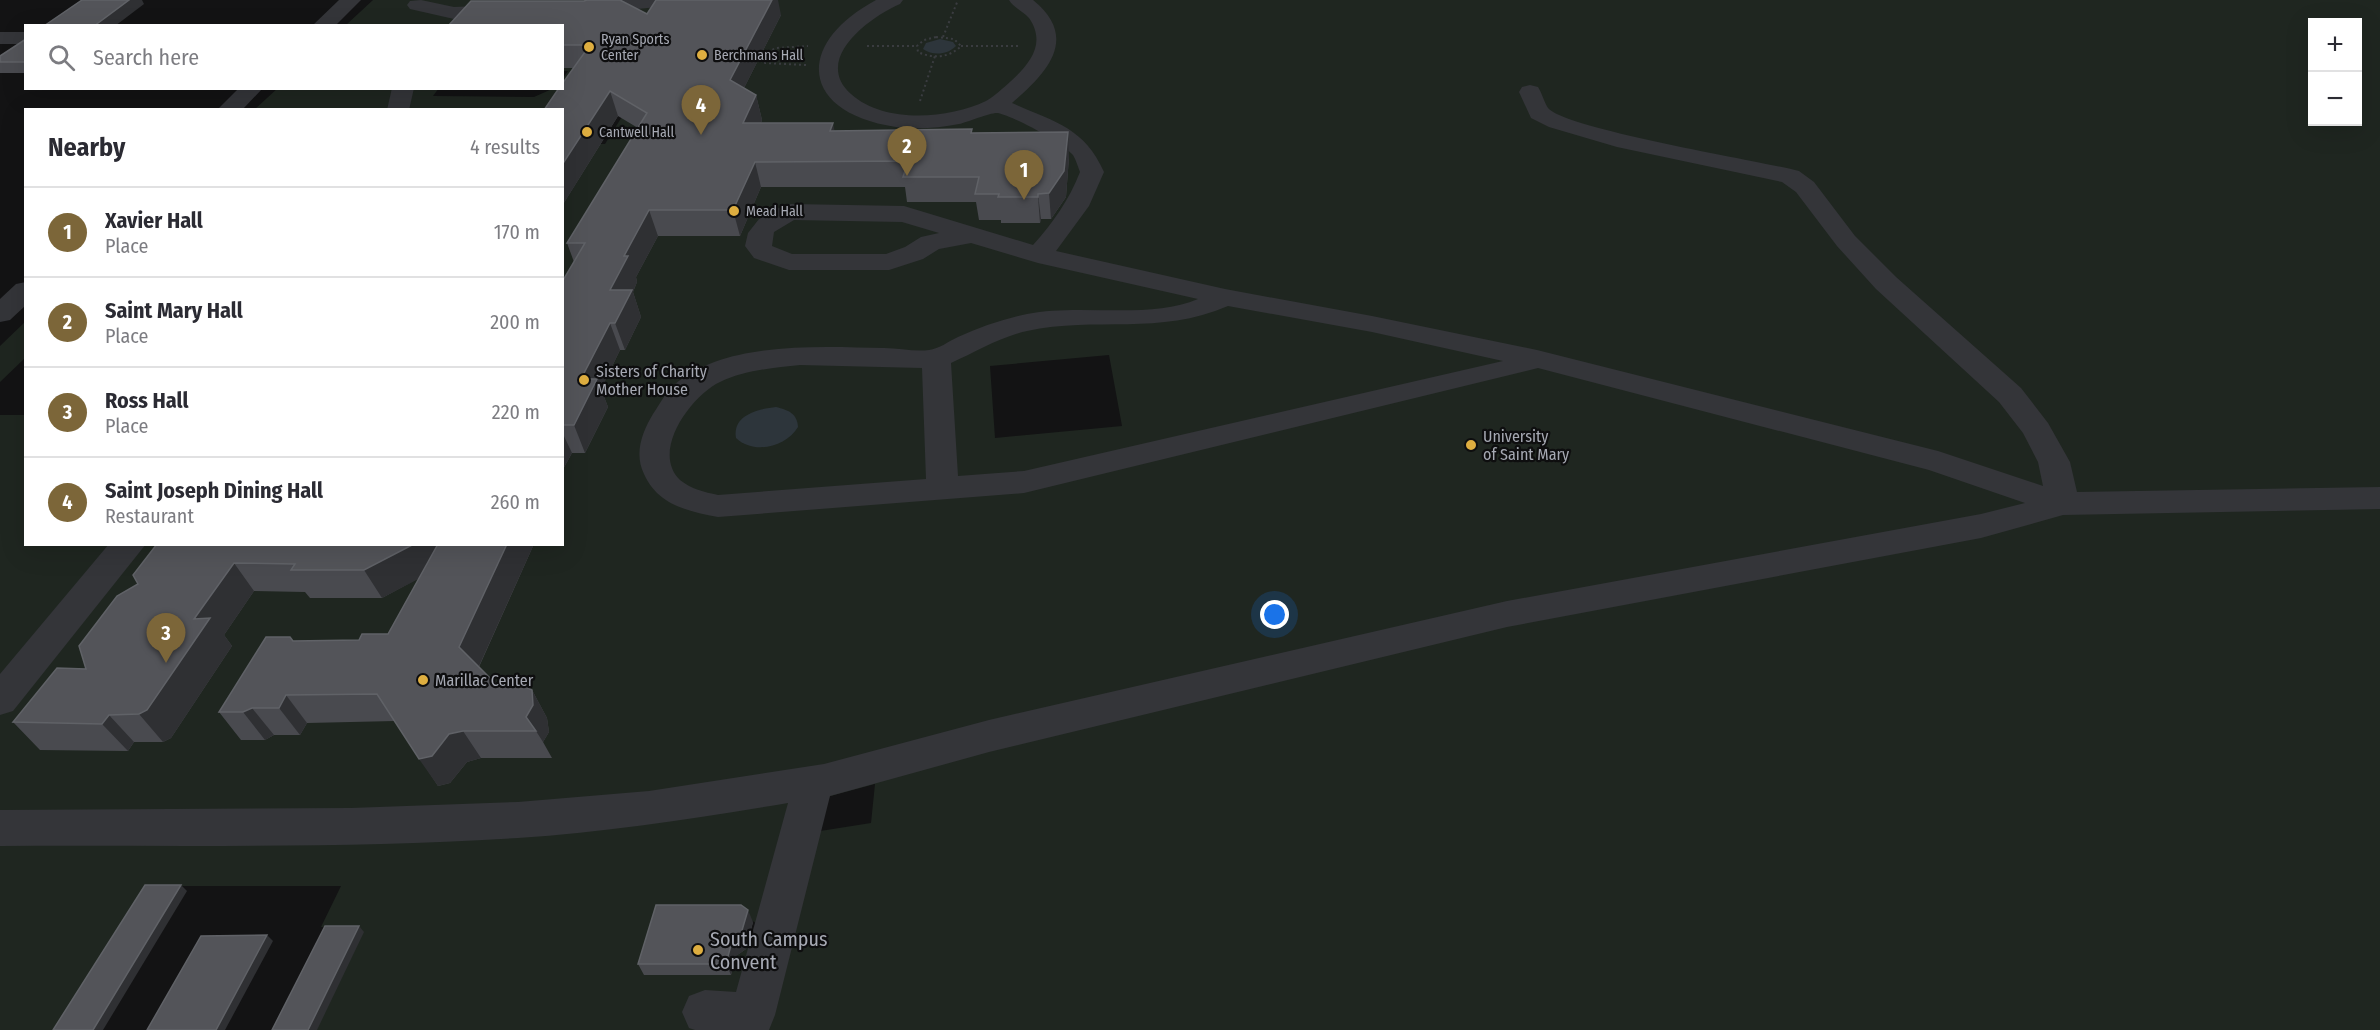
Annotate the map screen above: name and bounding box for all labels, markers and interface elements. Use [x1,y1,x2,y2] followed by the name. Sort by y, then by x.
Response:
[2308,18,2362,126] map controls
[2308,18,2362,72] button: +
[24,24,564,90] search box
[601,31,669,64] place label: Ryan Sports Center
[582,40,596,54] marker: Ryan Sports Center
[45,41,78,74] icon: search
[93,44,199,71] text: Search here
[714,47,804,64] place label: Berchmans Hall
[695,48,709,62] marker: Berchmans Hall
[2308,72,2362,126] button: −
[682,86,720,135] pin: 4
[599,124,674,141] place label: Cantwell Hall
[580,125,594,139] marker: Cantwell Hall
[888,126,926,176] pin: 2
[48,132,125,163] text: Nearby
[470,135,540,159] text: 4 results
[1004,150,1044,200] pin: 1
[746,203,803,220] place label: Mead Hall
[727,204,741,218] marker: Mead Hall
[105,207,203,234] text: Xavier Hall
[63,220,72,244] text: 1
[494,220,540,244] text: 170 m
[105,234,148,258] text: Place
[105,297,243,324] text: Saint Mary Hall
[63,310,72,334] text: 2
[490,310,540,334] text: 200 m
[105,324,148,348] text: Place
[596,362,708,399] place label: Sisters of Charity Mother House
[577,373,591,387] marker: Sisters of Charity Mother House
[105,387,188,414] text: Ross Hall
[63,400,72,424] text: 3
[492,400,540,424] text: 220 m
[105,414,148,438] text: Place
[1483,427,1570,464] place label: University of Saint Mary
[1464,438,1478,452] marker: University of Saint Mary
[105,477,323,504] text: Saint Joseph Dining Hall
[62,490,73,514] text: 4
[491,490,540,514] text: 260 m
[105,504,194,528] text: Restaurant
[1260,600,1289,629] your location
[146,614,186,663] pin: 3
[435,671,534,690] place label: Marillac Center
[416,673,430,687] marker: Marillac Center
[710,927,827,974] place label: South Campus Convent
[691,943,705,957] marker: South Campus Convent

